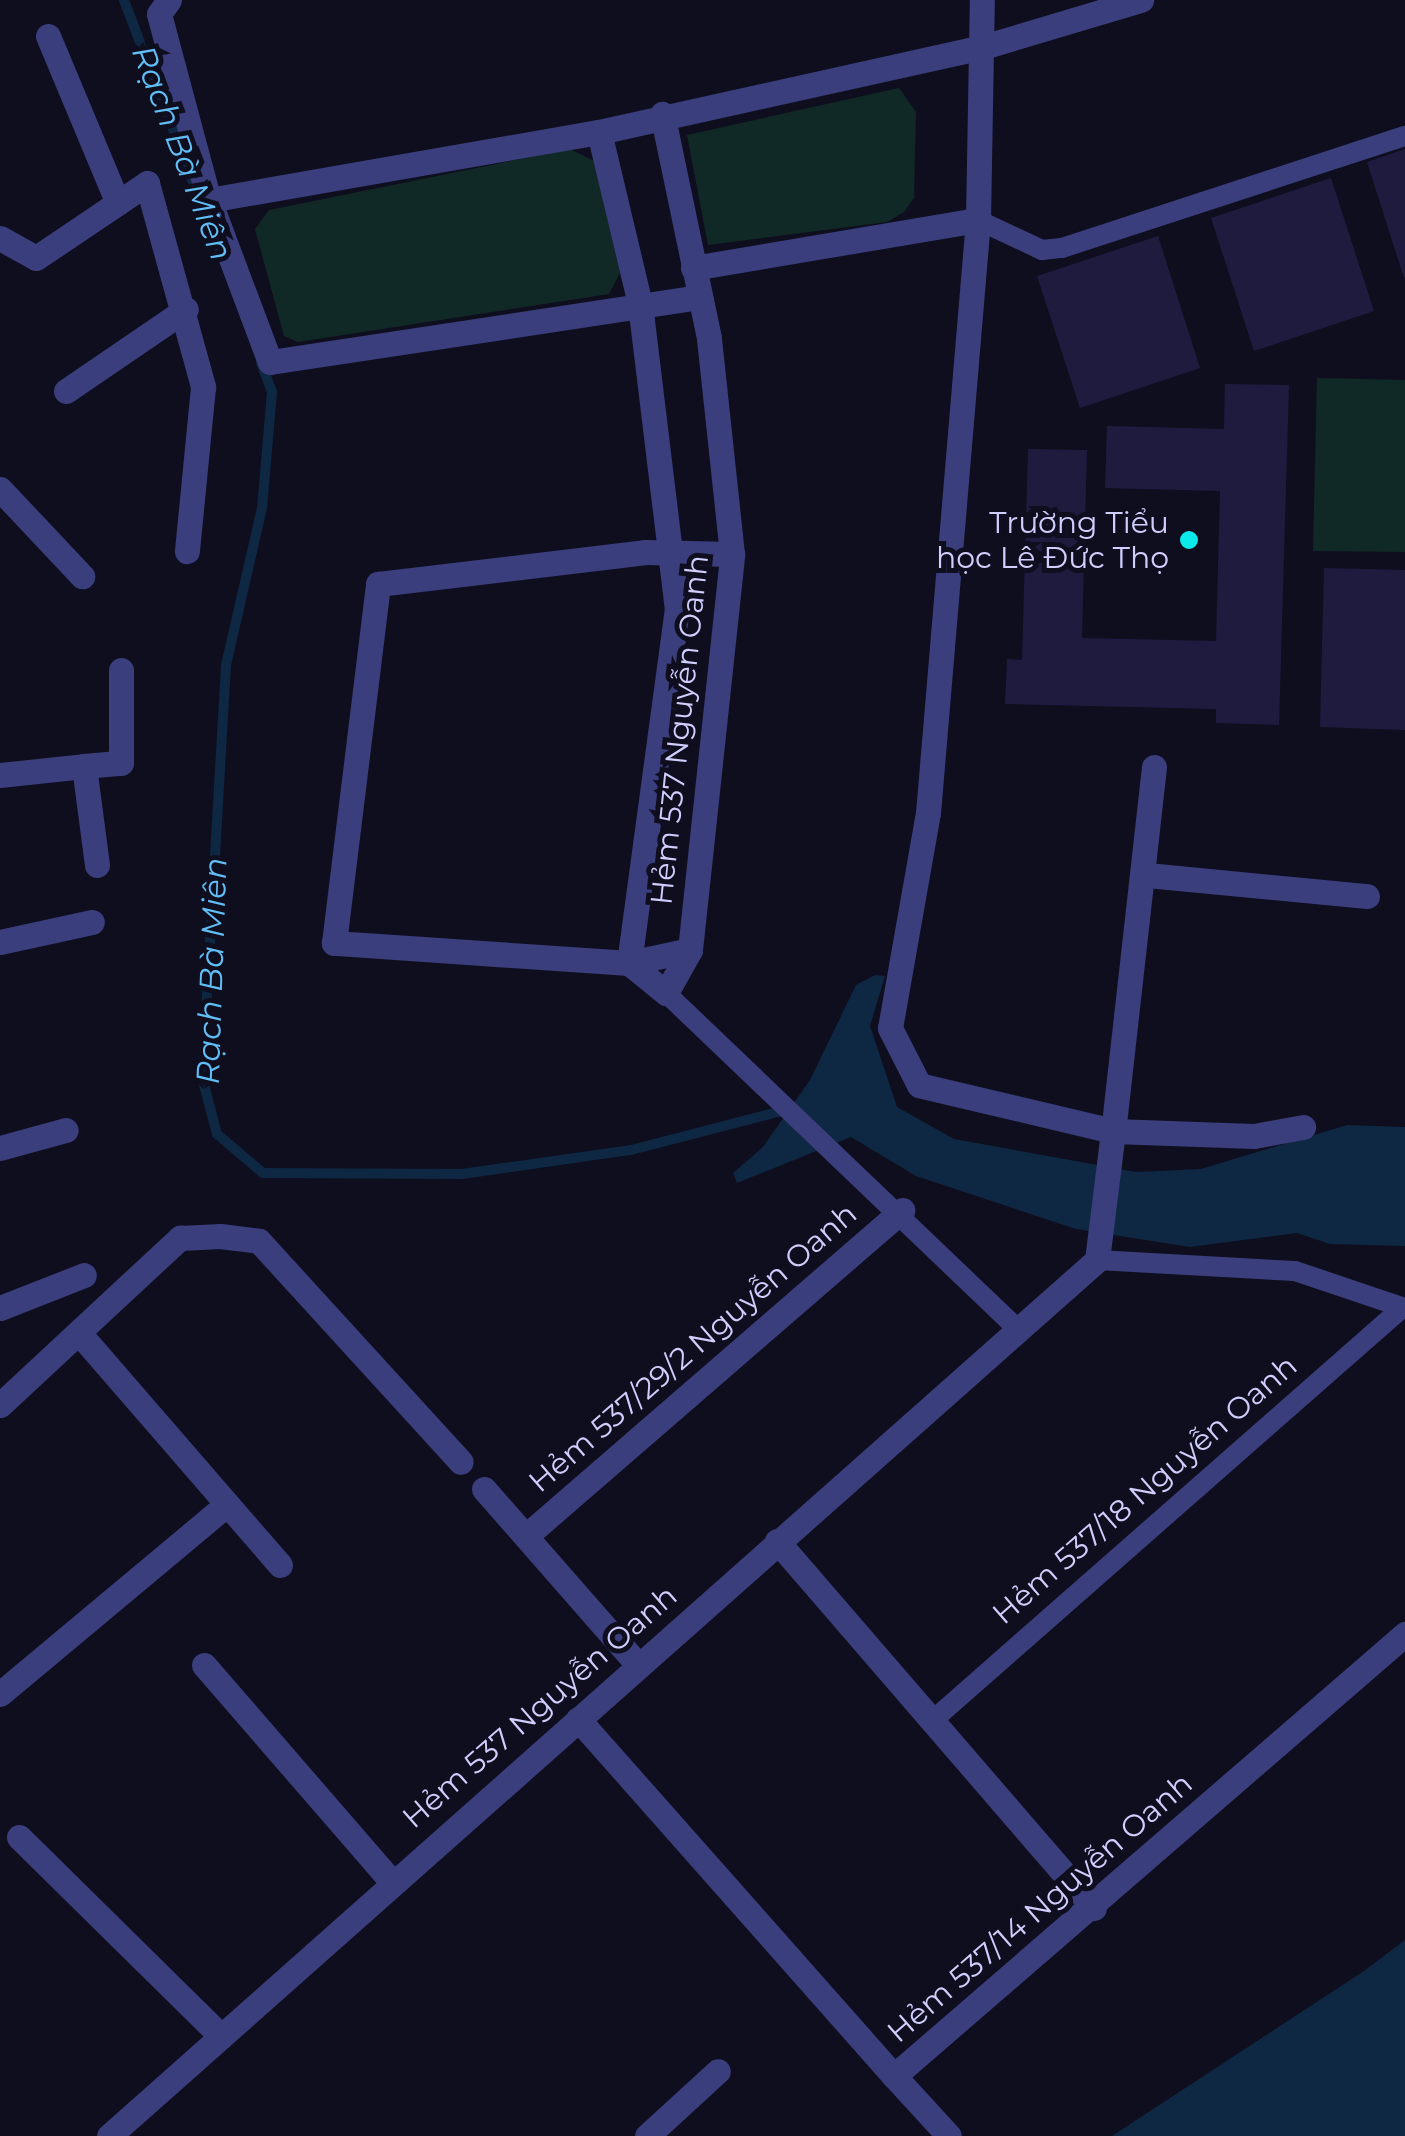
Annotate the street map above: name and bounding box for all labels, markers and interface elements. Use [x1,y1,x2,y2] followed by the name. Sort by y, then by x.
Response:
[123,40,241,266] water label: Rạch Bà Miên
[936,505,1169,576] place label: Trường Tiểu học Lê Đức Thọ
[1178,529,1200,551] marker: Trường Tiểu học Lê Đức Thọ
[644,553,716,907] street label: Hẻm 537 Nguyễn Oanh
[189,857,235,1085] water label: Rạch Bà Miên
[522,1196,864,1500] street label: Hẻm 537/29/2 Nguyễn Oanh
[986,1348,1304,1632] street label: Hẻm 537/18 Nguyễn Oanh
[396,1578,684,1836] street label: Hẻm 537 Nguyễn Oanh
[880,1766,1200,2050] street label: Hẻm 537/14 Nguyễn Oanh

